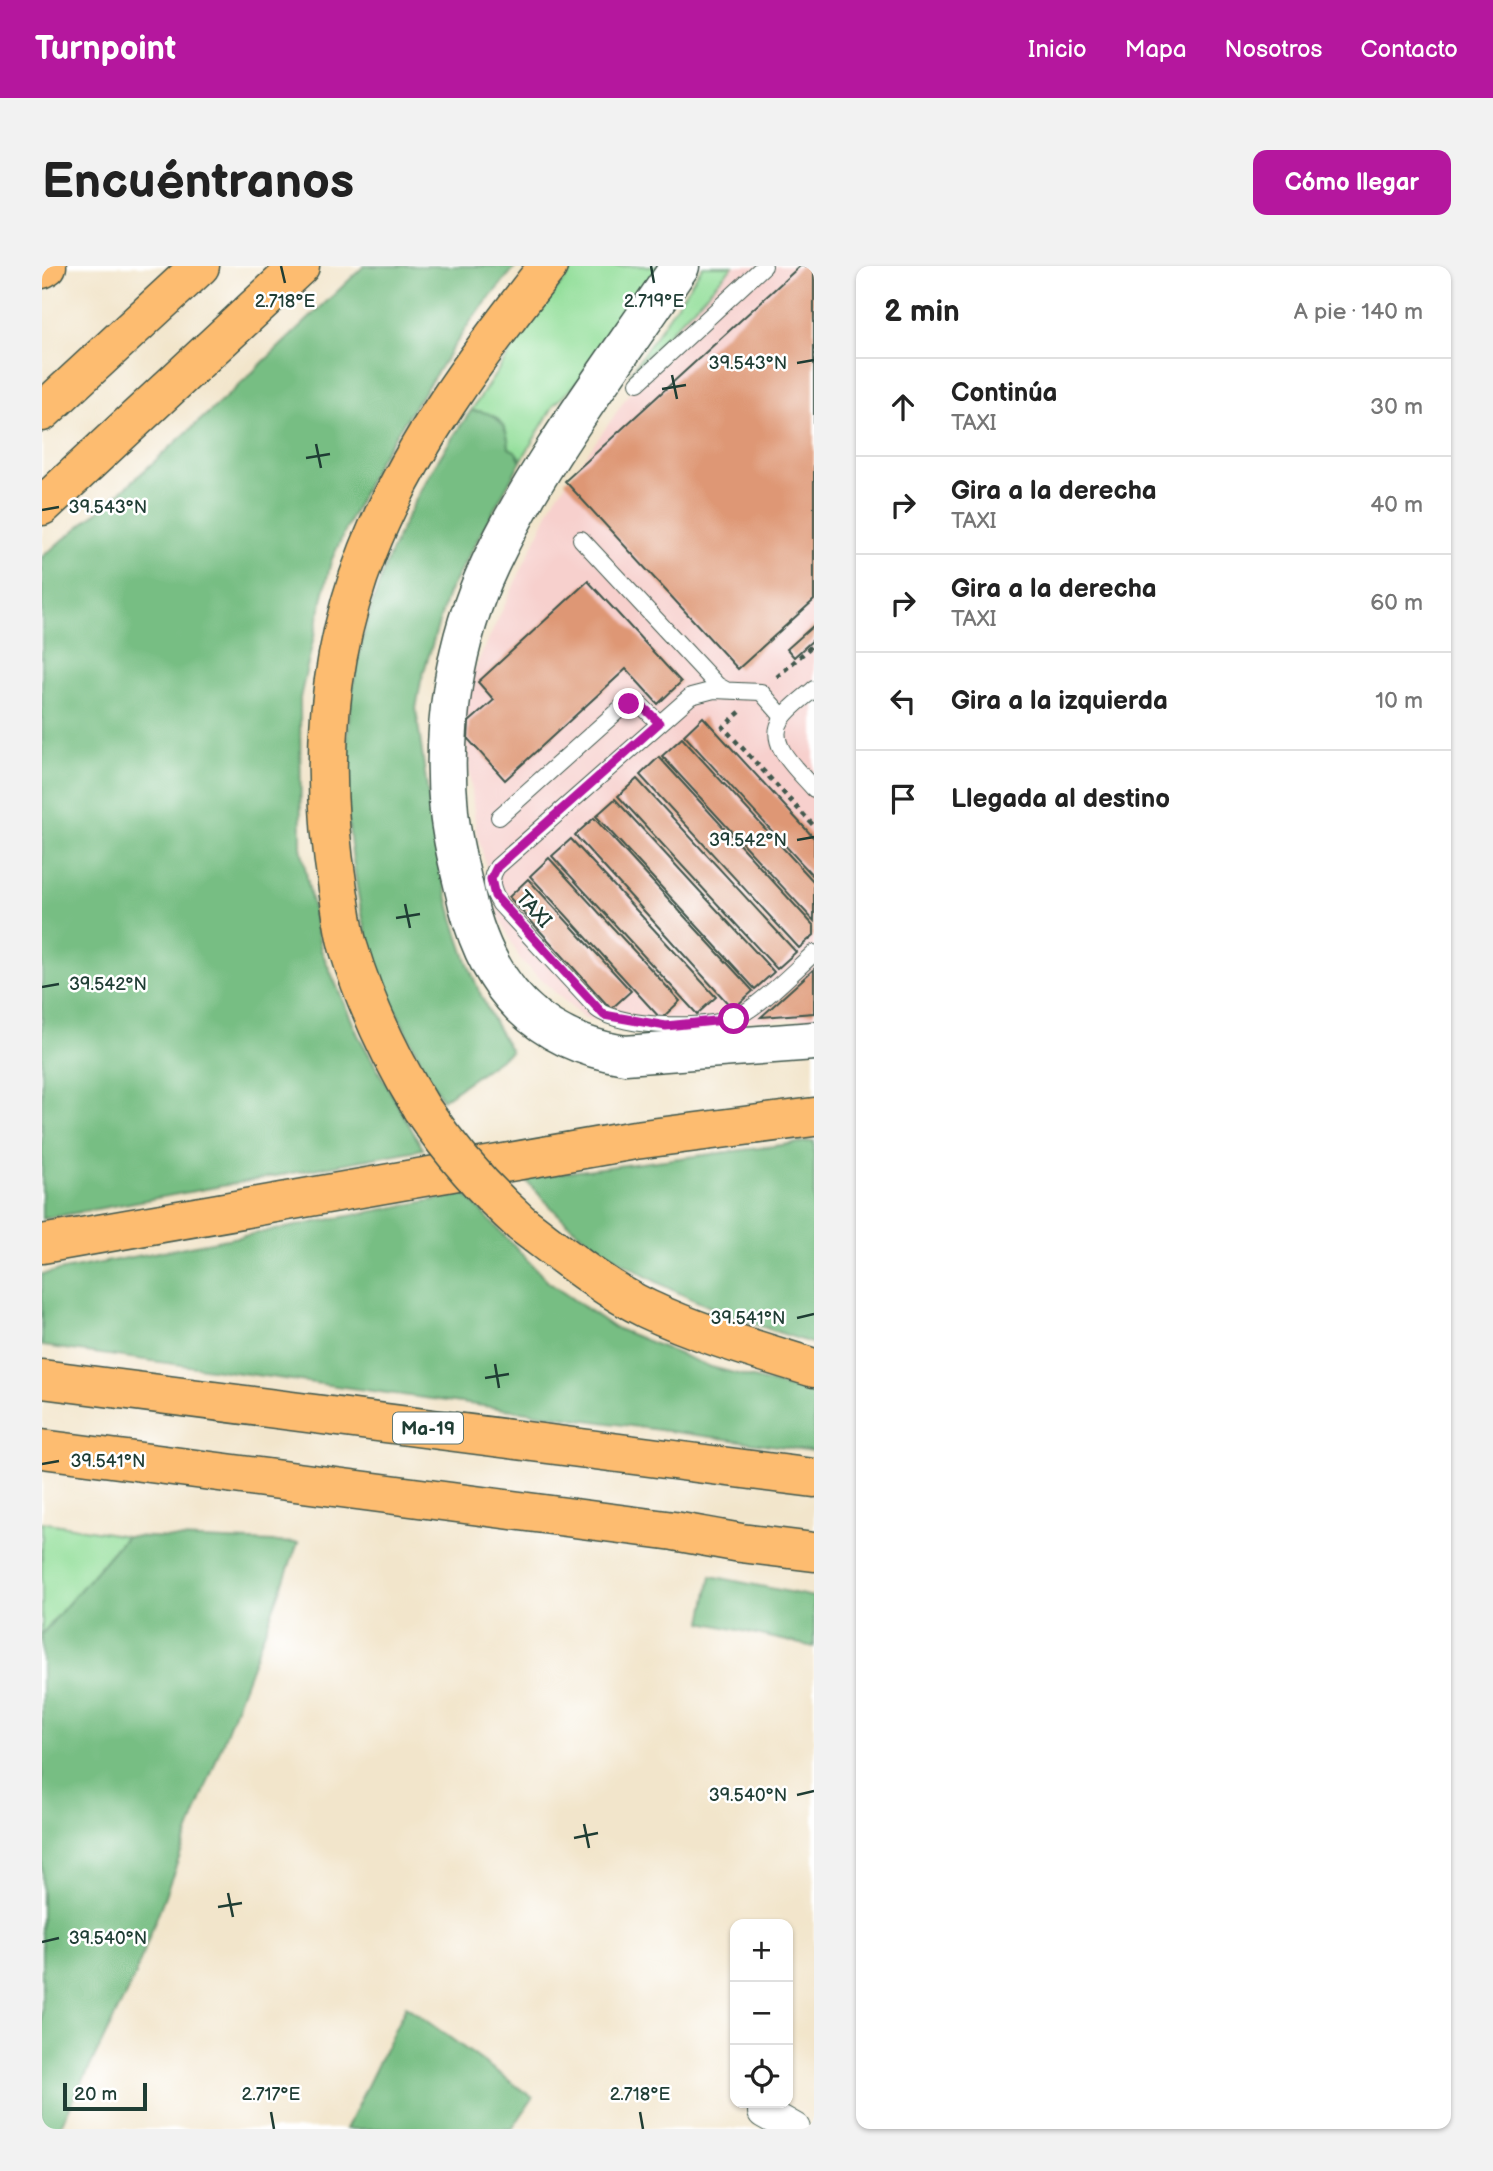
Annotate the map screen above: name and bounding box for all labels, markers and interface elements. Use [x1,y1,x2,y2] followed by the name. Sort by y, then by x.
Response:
[35,29,176,69] text: Turnpoint
[1028,35,1087,64] text: Inicio
[1125,35,1187,64] text: Mapa
[1225,35,1322,64] text: Nosotros
[1360,35,1458,64] text: Contacto
[1253,150,1451,215] button: Cómo llegar
[42,153,354,212] text: Encuéntranos
[255,291,315,312] text: 2.718°E
[624,291,684,312] text: 2.719°E
[884,294,960,330] text: 2 min
[1294,298,1423,326] text: A pie · 140 m
[709,353,787,374] text: 39.543°N
[951,378,1058,409] text: Continúa
[884,388,922,426] icon: ahead
[1370,393,1423,421] text: 30 m
[951,409,997,437] text: TAXI
[951,476,1157,507] text: Gira a la derecha
[884,486,922,524] icon: right
[1370,491,1423,519] text: 40 m
[69,497,147,518] text: 39.543°N
[951,507,997,535] text: TAXI
[951,574,1157,605] text: Gira a la derecha
[884,584,922,622] icon: right
[1370,589,1423,617] text: 60 m
[951,605,997,633] text: TAXI
[884,682,922,720] icon: left
[951,686,1168,717] text: Gira a la izquierda
[1375,687,1423,715] text: 10 m
[613,688,644,719] route end
[884,780,922,818] icon: arrive
[951,784,1170,815] text: Llegada al destino
[709,830,787,851] text: 39.542°N
[510,885,557,933] street label: TAXI
[69,974,147,995] text: 39.542°N
[718,1003,749,1034] route start
[710,1308,786,1329] text: 39.541°N
[393,1412,463,1444] road number: Ma-19
[70,1451,146,1472] text: 39.541°N
[709,1785,787,1806] text: 39.540°N
[730,1919,793,2108] map controls
[730,1919,793,1982] button: +
[69,1928,147,1949] text: 39.540°N
[730,1982,793,2045] button: −
[730,2045,793,2108] button: locate
[63,2080,147,2112] scale bar
[74,2083,117,2106] text: 20 m
[242,2084,301,2105] text: 2.717°E
[610,2084,670,2105] text: 2.718°E

